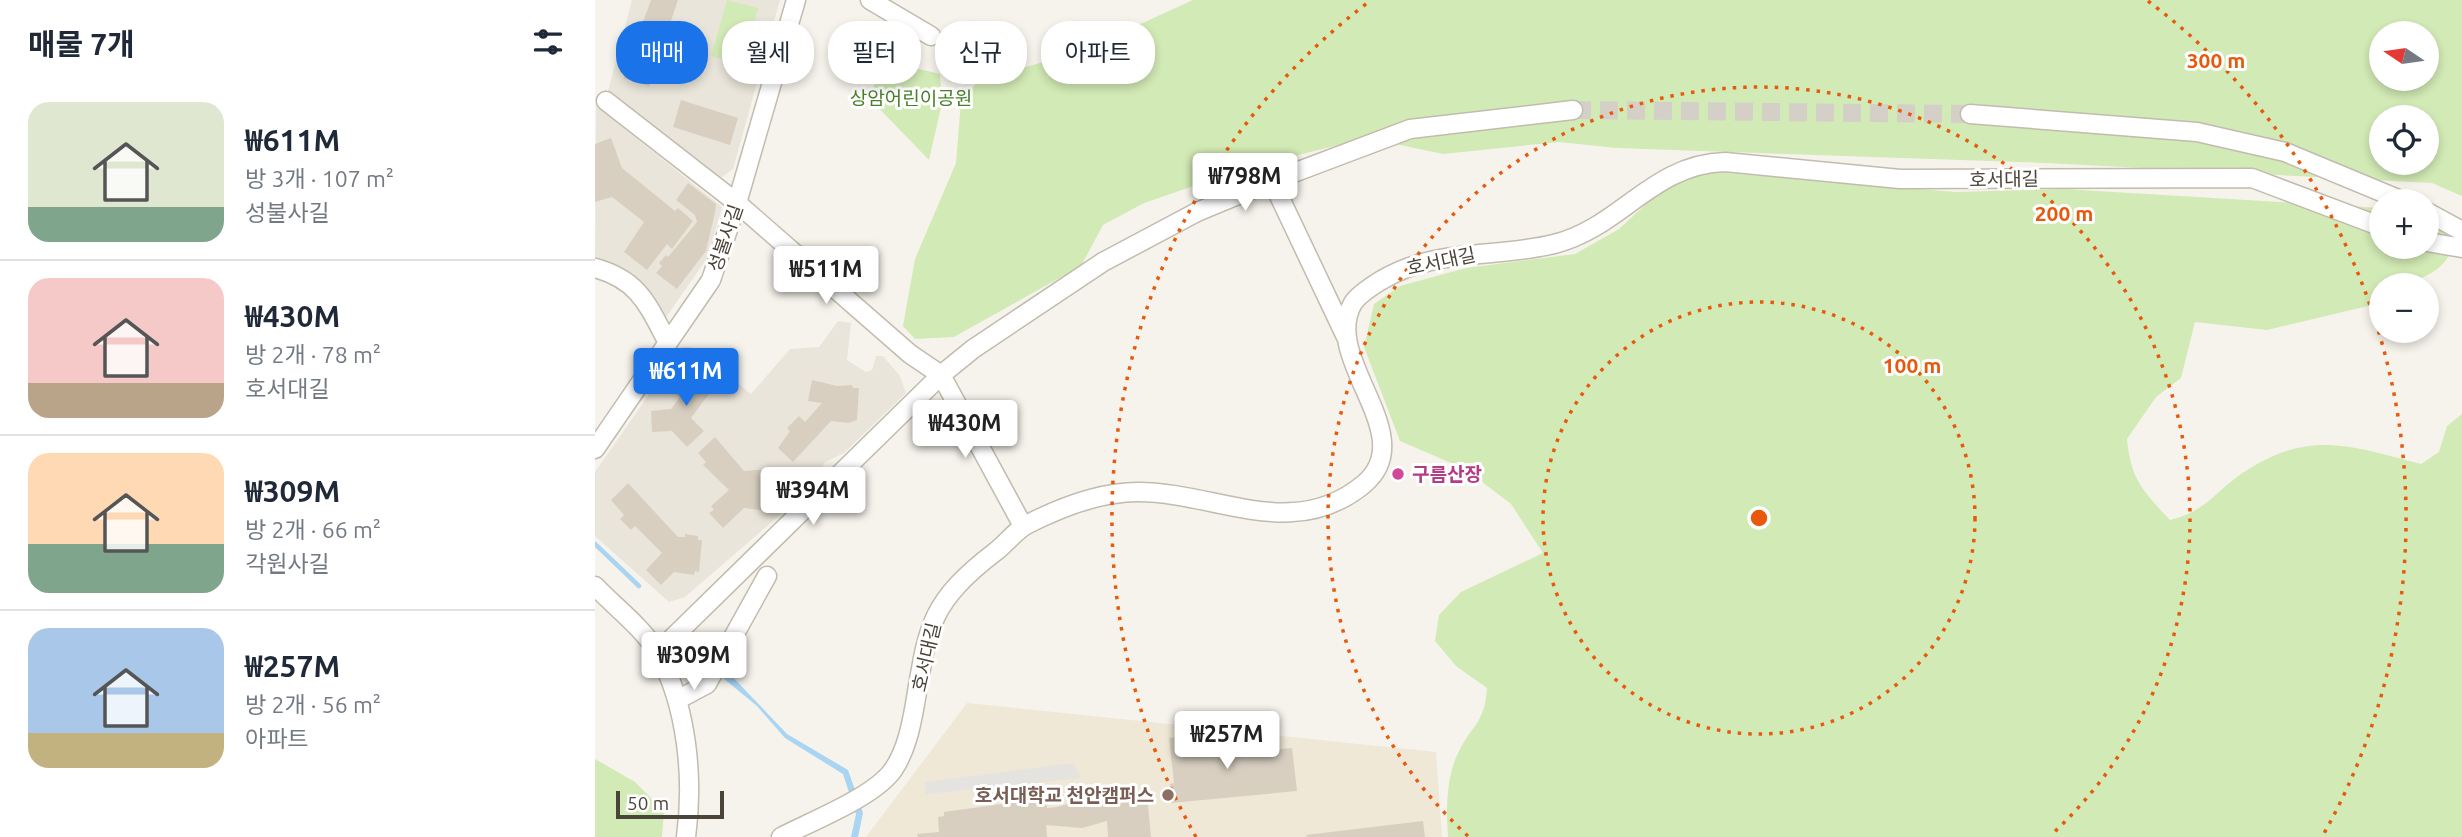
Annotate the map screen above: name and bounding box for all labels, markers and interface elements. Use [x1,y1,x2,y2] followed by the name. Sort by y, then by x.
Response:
[616,21,708,84] chip: 매매
[722,21,814,84] chip: 월세
[828,21,921,84] chip: 필터
[935,21,1027,84] chip: 신규
[1041,21,1155,84] chip: 아파트
[2369,21,2439,91] north arrow
[2369,21,2439,343] map controls
[529,23,567,61] icon: filters
[28,27,135,61] text: 매물 7개
[2187,48,2245,72] text: 300 m
[850,87,972,109] park label: 상암어린이공원
[2369,105,2439,175] button: locate
[245,123,340,157] text: ₩611M
[84,130,168,214] icon: home
[1196,154,1294,213] pin: ₩798M
[1209,163,1281,188] text: ₩798M
[245,166,394,191] text: 방 3개 · 107 m²
[1969,167,2039,191] street label: 호서대길
[2369,189,2439,259] button: +
[245,200,330,225] text: 성불사길
[703,201,747,275] street label: 성불사길
[2035,201,2093,225] text: 200 m
[1405,243,1477,279] street label: 호서대길
[777,246,875,306] pin: ₩511M
[790,256,862,281] text: ₩511M
[2369,273,2439,343] button: −
[245,299,340,333] text: ₩430M
[84,306,168,390] icon: home
[245,342,381,367] text: 방 2개 · 78 m²
[637,348,735,408] pin: ₩611M
[1883,353,1941,377] text: 100 m
[650,358,722,383] text: ₩611M
[245,376,330,401] text: 호서대길
[916,400,1014,460] pin: ₩430M
[929,410,1001,435] text: ₩430M
[1412,463,1482,485] place label: 구름산장
[1390,466,1406,482] marker: 구름산장
[764,468,862,527] pin: ₩394M
[245,474,340,508] text: ₩309M
[777,477,849,502] text: ₩394M
[84,481,168,565] icon: home
[1747,506,1771,530] centre of rings
[245,517,381,542] text: 방 2개 · 66 m²
[245,551,330,576] text: 각원사길
[907,620,945,694] street label: 호서대길
[645,632,743,692] pin: ₩309M
[658,642,730,667] text: ₩309M
[245,649,340,683] text: ₩257M
[84,656,168,740] icon: home
[245,692,381,717] text: 방 2개 · 56 m²
[1178,712,1276,771] pin: ₩257M
[1191,721,1263,746] text: ₩257M
[245,726,308,751] text: 아파트
[975,784,1154,806] place label: 호서대학교 천안캠퍼스
[1160,787,1176,803] marker: 호서대학교 천안캠퍼스
[616,788,725,820] scale bar
[627,792,669,814] text: 50 m

